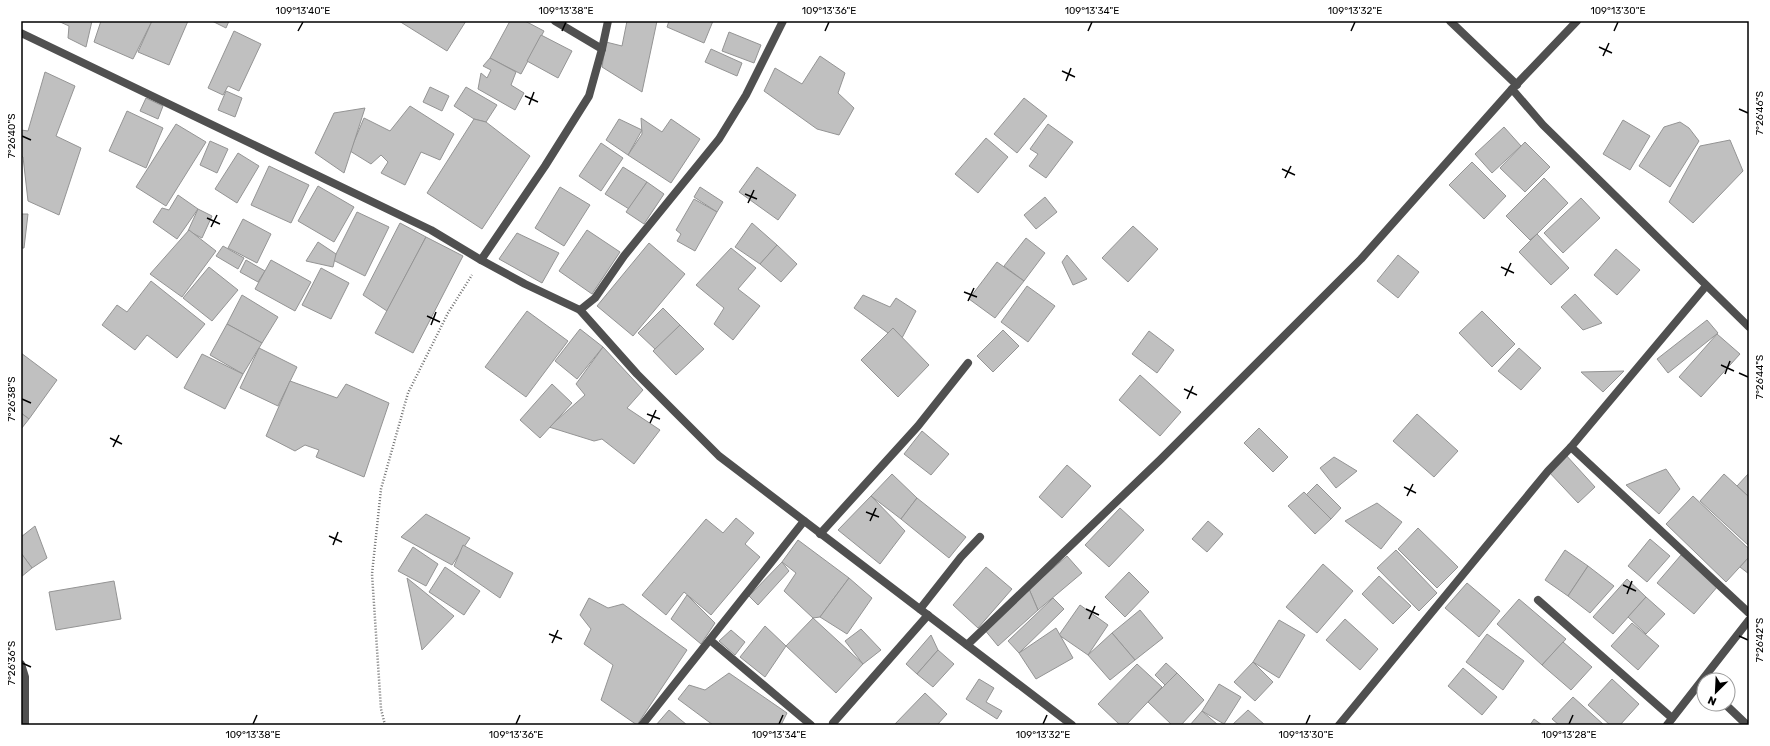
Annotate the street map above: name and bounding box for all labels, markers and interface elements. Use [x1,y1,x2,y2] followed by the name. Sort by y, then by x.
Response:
[276,5,330,17] text: 109°13'40"E
[538,5,594,17] text: 109°13'38"E
[802,5,856,17] text: 109°13'36"E
[1065,5,1119,17] text: 109°13'34"E
[1328,5,1382,17] text: 109°13'32"E
[1590,5,1646,17] text: 109°13'30"E
[1754,91,1766,135] text: 7°26'46"S
[6,114,18,158] text: 7°26'40"S
[1754,355,1766,399] text: 7°26'44"S
[6,376,18,422] text: 7°26'38"S
[1754,618,1766,662] text: 7°26'42"S
[6,641,18,685] text: 7°26'36"S
[1696,672,1736,712] north arrow
[1706,693,1718,708] text: N
[225,729,281,741] text: 109°13'38"E
[489,729,543,741] text: 109°13'36"E
[752,729,806,741] text: 109°13'34"E
[1016,729,1070,741] text: 109°13'32"E
[1278,729,1334,741] text: 109°13'30"E
[1542,729,1596,741] text: 109°13'28"E

